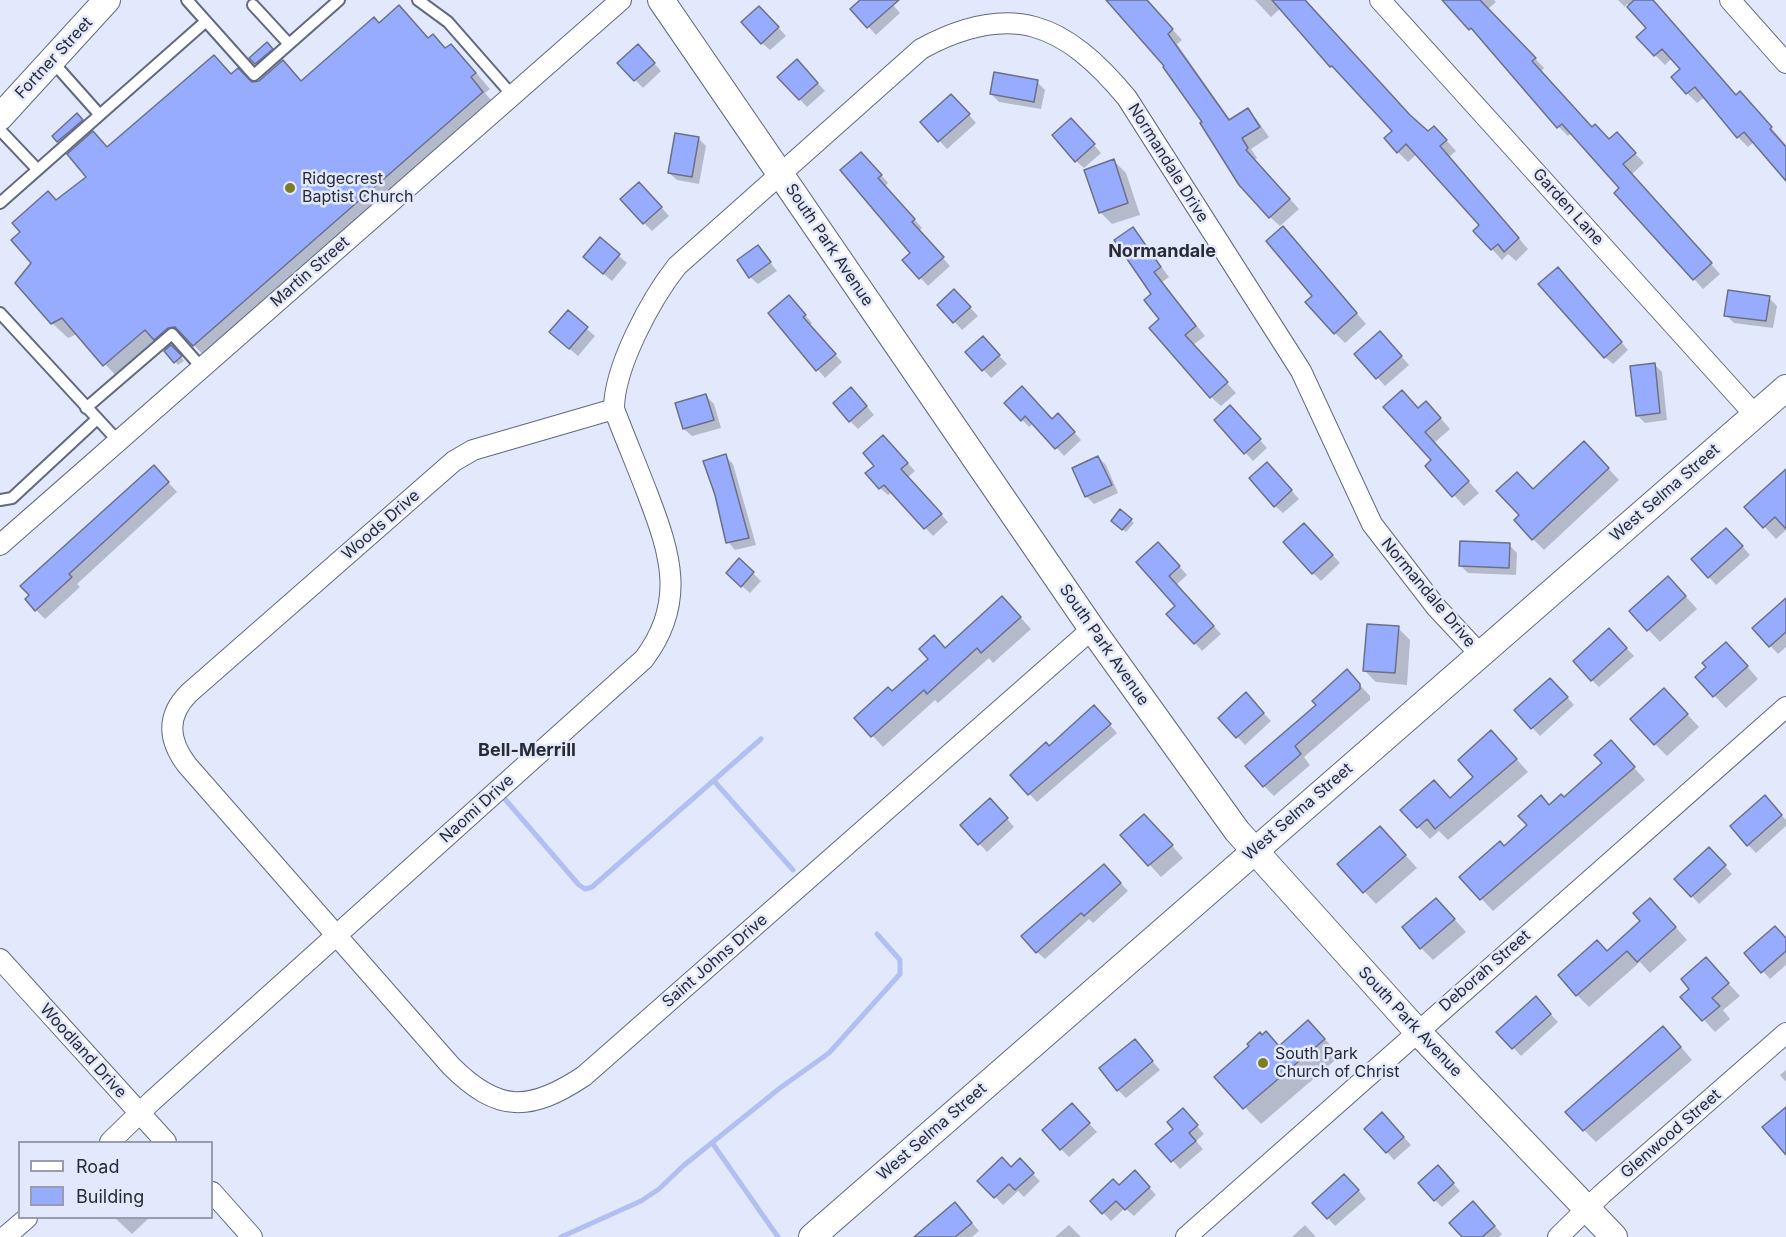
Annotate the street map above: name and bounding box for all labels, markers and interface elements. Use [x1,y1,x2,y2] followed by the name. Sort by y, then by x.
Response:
[11,13,97,103] street label: Fortner Street
[1124,100,1212,226] street label: Normandale Drive
[1529,165,1607,249] street label: Garden Lane
[302,169,414,207] place label: Ridgecrest Baptist Church
[781,180,877,310] street label: South Park Avenue
[283,181,297,195] marker: Ridgecrest Baptist Church
[267,233,353,311] street label: Martin Street
[1108,241,1216,263] district label: Normandale
[1606,440,1724,546] street label: West Selma Street
[338,486,424,564] street label: Woods Drive
[1377,535,1479,651] street label: Normandale Drive
[1055,581,1153,709] street label: South Park Avenue
[478,740,576,762] district label: Bell-Merrill
[1239,759,1357,865] street label: West Selma Street
[436,771,518,847] street label: Naomi Drive
[659,910,771,1012] street label: Saint Johns Drive
[1436,926,1534,1016] street label: Deborah Street
[1354,963,1466,1081] street label: South Park Avenue
[36,1000,130,1102] street label: Woodland Drive
[1275,1044,1399,1082] place label: South Park Church of Christ
[1256,1056,1270,1070] marker: South Park Church of Christ
[873,1079,991,1185] street label: West Selma Street
[1617,1085,1725,1183] street label: Glenwood Street
[18,1141,213,1219] legend
[76,1156,119,1177] text: Road
[76,1186,144,1207] text: Building

